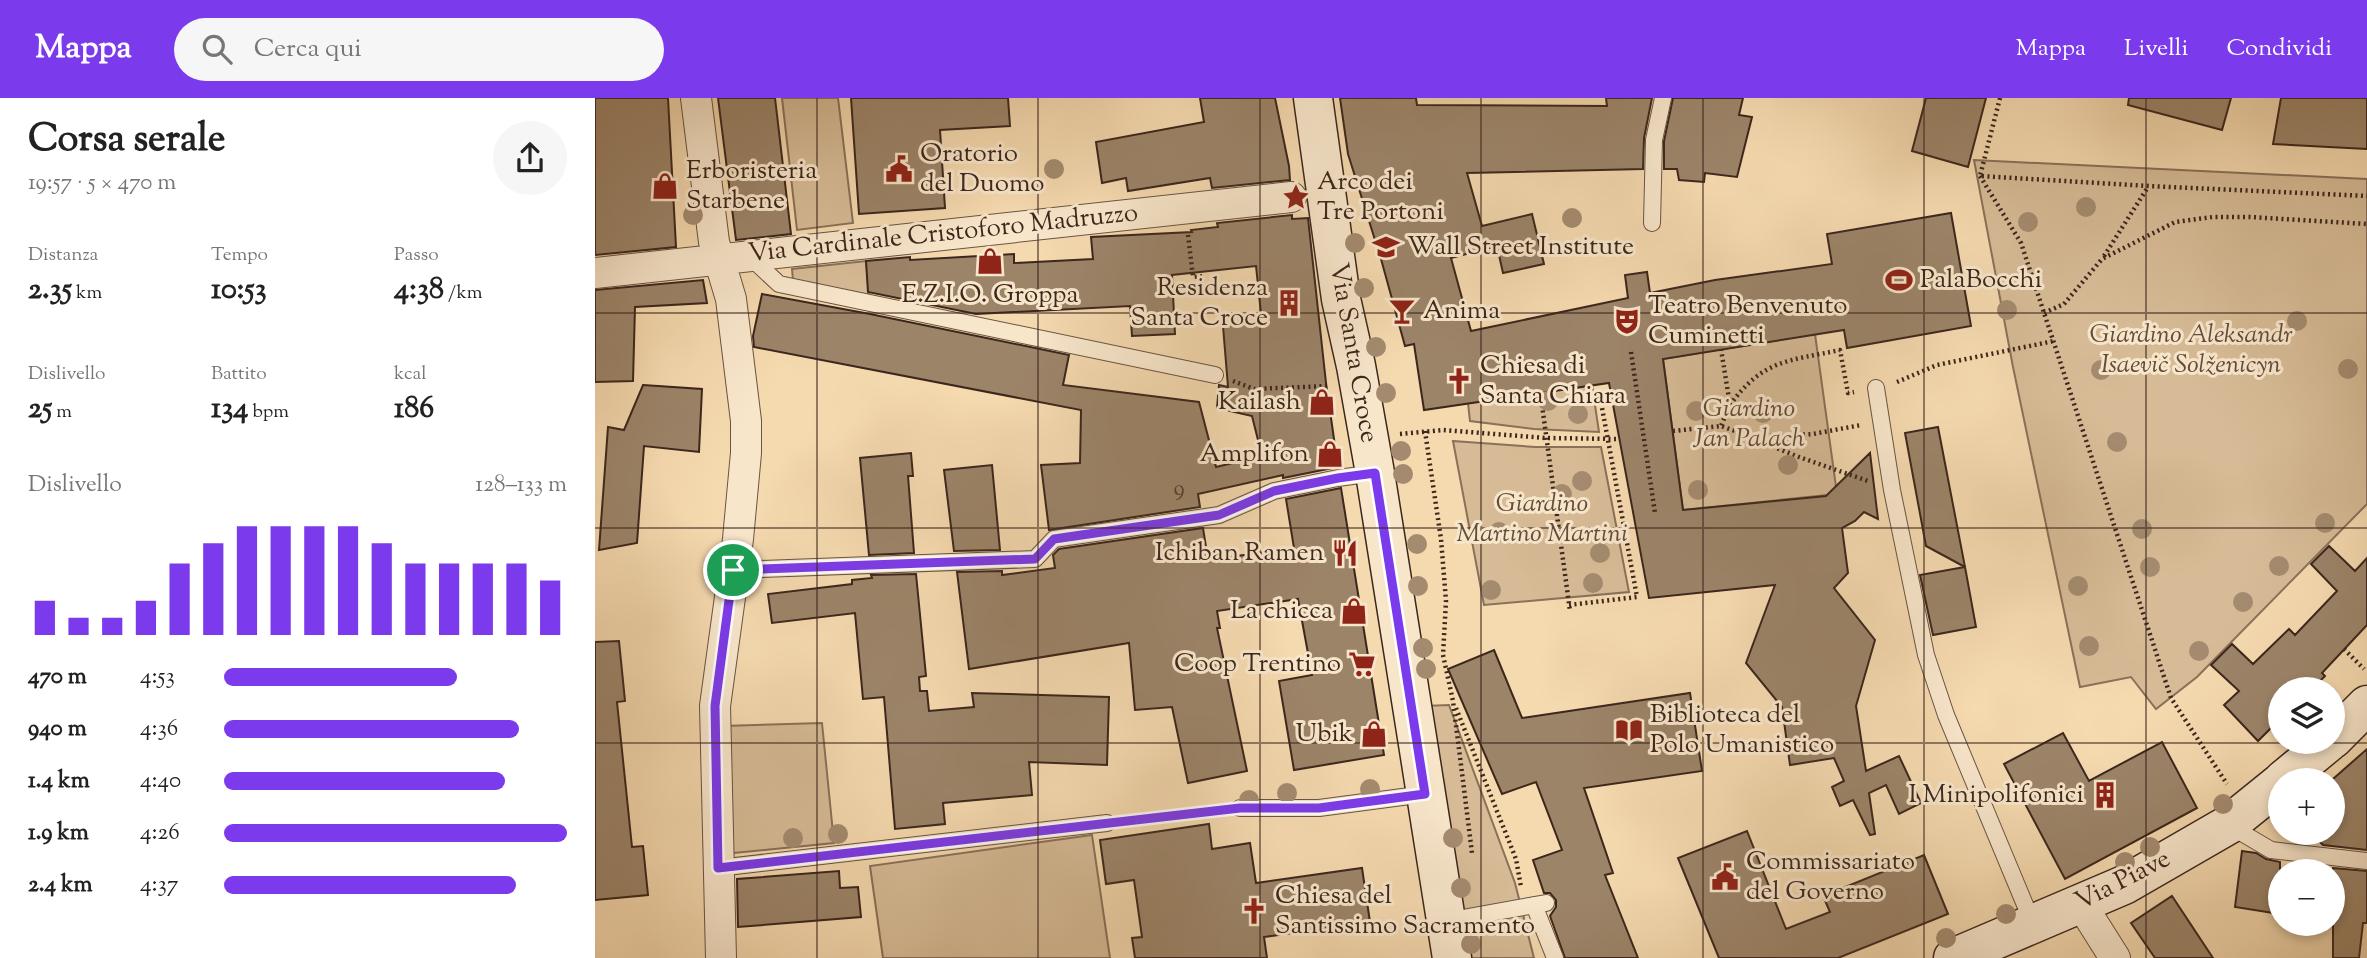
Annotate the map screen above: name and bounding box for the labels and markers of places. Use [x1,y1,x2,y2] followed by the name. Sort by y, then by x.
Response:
[920,136,1044,203] place label: Oratorio del Duomo
[686,153,817,220] place label: Erboristeria Starbene
[884,154,914,184] public building icon: Oratorio del Duomo
[1317,164,1444,231] place label: Arco dei Tre Portoni
[650,171,680,201] shop icon: Erboristeria Starbene
[1281,182,1311,212] place icon: Arco dei Tre Portoni
[1407,229,1634,266] place label: Wall Street Institute
[1371,232,1401,262] school or university icon: Wall Street Institute
[975,246,1005,276] shop icon: E.Z.I.O. Groppa
[1920,262,2042,299] place label: PalaBocchi
[1884,265,1914,295] sports icon: PalaBocchi
[1131,270,1268,337] place label: Residenza Santa Croce
[902,277,1078,314] place label: E.Z.I.O. Groppa
[1274,288,1304,318] building icon: Residenza Santa Croce
[1648,288,1848,355] place label: Teatro Benvenuto Cuminetti
[1423,293,1500,330] place label: Anima
[1387,296,1417,326] bar icon: Anima
[1612,306,1642,336] theatre icon: Teatro Benvenuto Cuminetti
[1480,348,1626,415] place label: Chiesa di Santa Chiara
[1444,366,1474,396] church icon: Chiesa di Santa Chiara
[1218,384,1301,421] place label: Kailash
[1307,387,1337,417] shop icon: Kailash
[1200,436,1309,473] place label: Amplifon
[1315,439,1345,469] shop icon: Amplifon
[1155,535,1324,572] place label: Ichiban Ramen
[1330,538,1360,568] restaurant icon: Ichiban Ramen
[703,540,763,600] pin
[1230,593,1333,630] place label: La chicca
[1339,596,1369,626] shop icon: La chicca
[1174,646,1341,683] place label: Coop Trentino
[1347,649,1377,679] supermarket icon: Coop Trentino
[1650,697,1834,764] place label: Biblioteca del Polo Umanistico
[1614,715,1644,745] library icon: Biblioteca del Polo Umanistico
[1296,716,1353,753] place label: Ubik
[1359,719,1389,749] shop icon: Ubik
[1908,777,2084,814] place label: I Minipolifonici
[2090,780,2120,810] building icon: I Minipolifonici
[1746,844,1915,911] place label: Commissariato del Governo
[1710,862,1740,892] public building icon: Commissariato del Governo
[1275,878,1535,945] place label: Chiesa del Santissimo Sacramento
[1239,896,1269,926] church icon: Chiesa del Santissimo Sacramento

